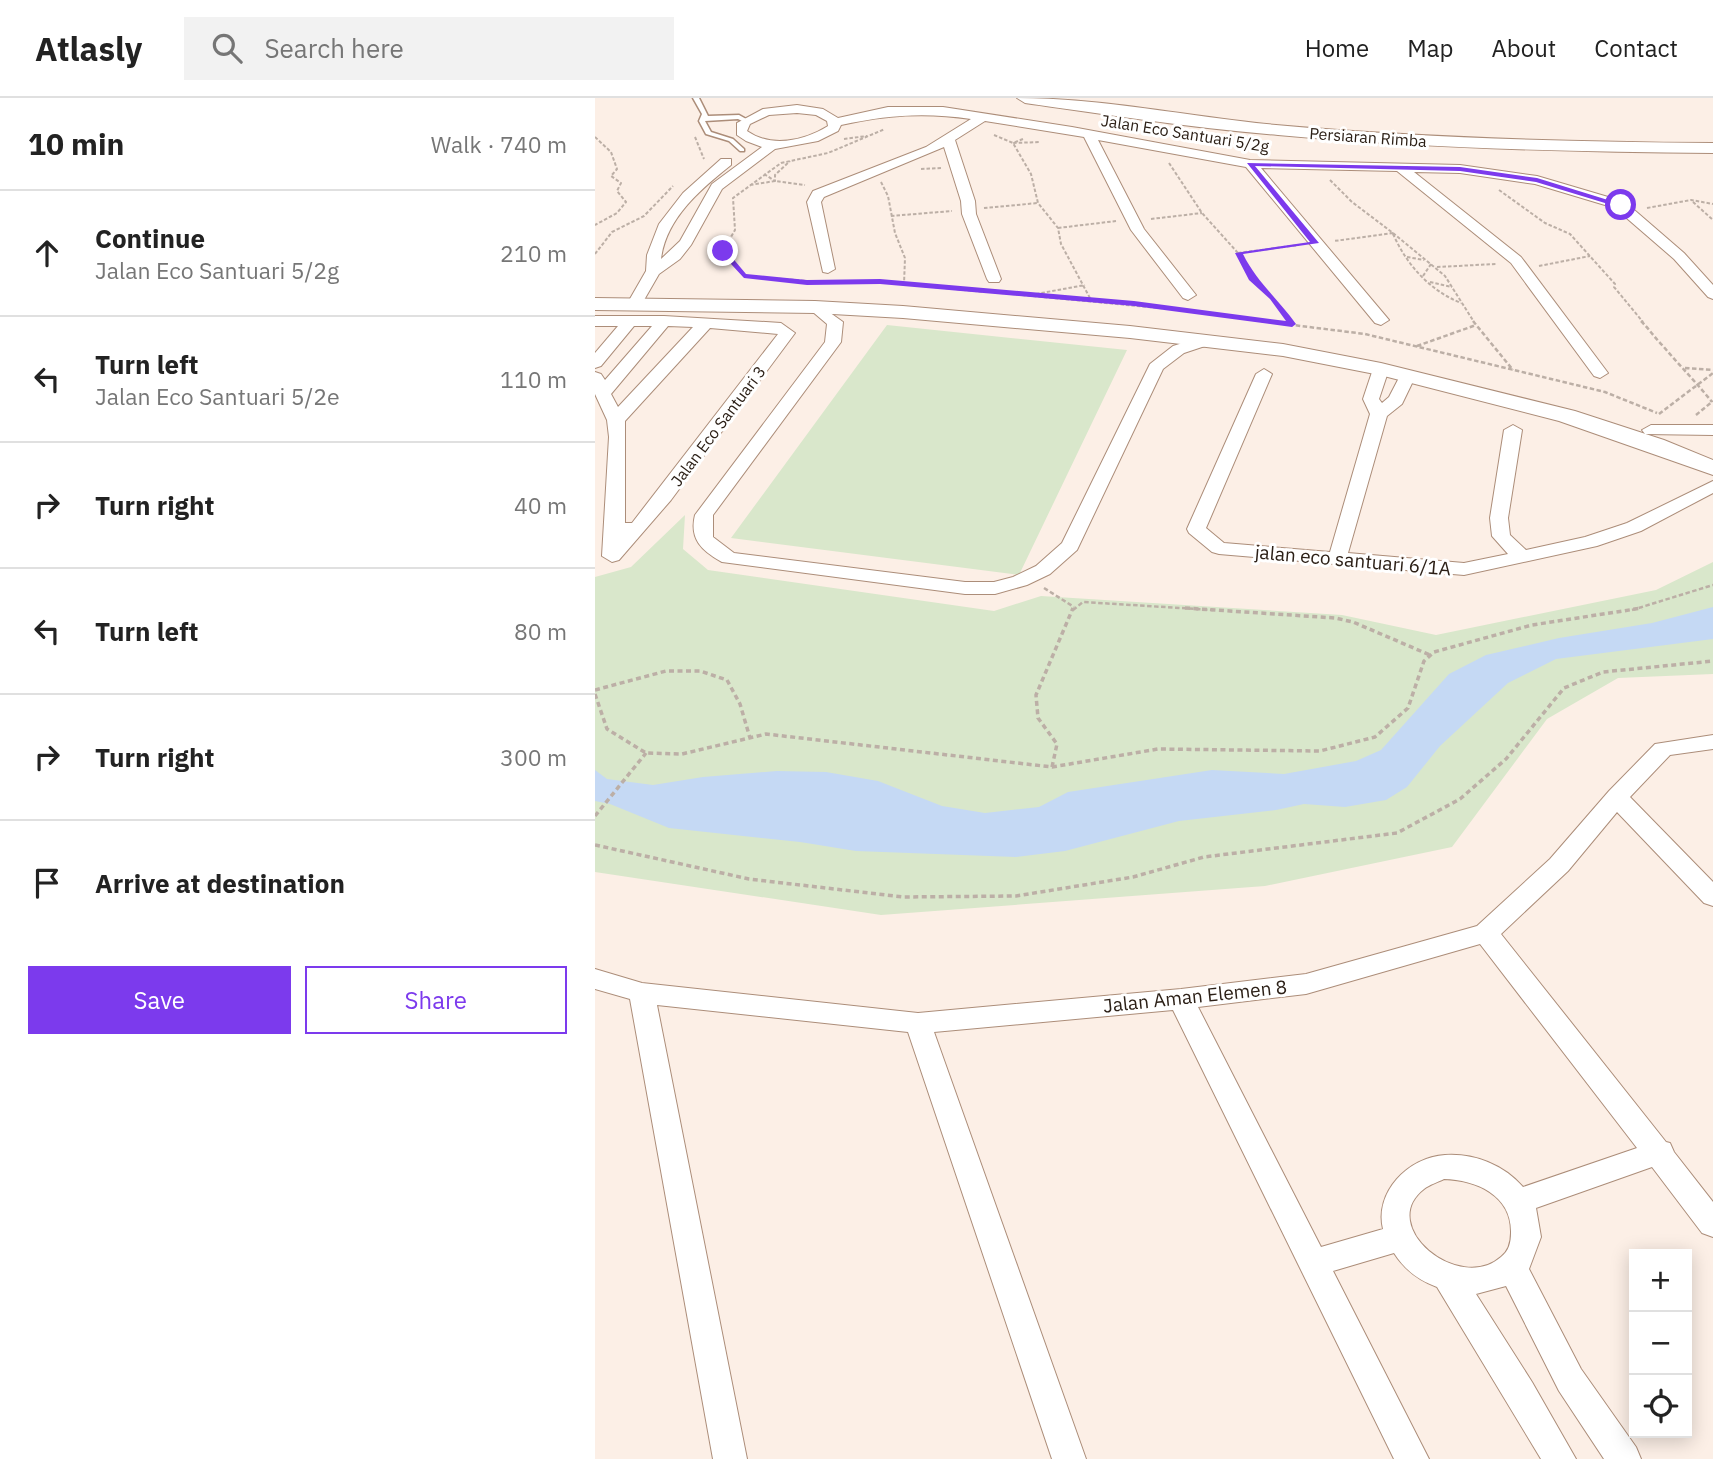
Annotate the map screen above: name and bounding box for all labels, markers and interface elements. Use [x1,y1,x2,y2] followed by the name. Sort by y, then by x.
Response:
[184,17,674,80] search box
[35,27,142,70] text: Atlasly
[208,29,246,67] icon: search
[264,31,404,65] text: Search here
[1305,32,1369,64] text: Home
[1407,32,1453,64] text: Map
[1491,32,1556,64] text: About
[1594,32,1678,64] text: Contact
[1100,110,1271,156] street label: Jalan Eco Santuari 5/2g
[1309,123,1428,151] street label: Persiaran Rimba
[28,124,124,163] text: 10 min
[431,129,567,159] text: Walk · 740 m
[1605,189,1636,220] route start
[95,221,205,255] text: Continue
[28,234,66,272] icon: ahead
[707,235,738,266] route end
[500,238,567,268] text: 210 m
[95,255,339,285] text: Jalan Eco Santuari 5/2g
[95,347,198,381] text: Turn left
[28,360,66,398] icon: left
[666,362,770,490] street label: Jalan Eco Santuari 3
[500,364,567,394] text: 110 m
[95,381,340,411] text: Jalan Eco Santuari 5/2e
[28,486,66,524] icon: right
[95,488,214,522] text: Turn right
[514,490,567,520] text: 40 m
[1254,539,1452,581] street label: jalan eco santuari 6/1A
[28,612,66,650] icon: left
[95,614,198,648] text: Turn left
[514,616,567,646] text: 80 m
[28,738,66,776] icon: right
[95,740,214,774] text: Turn right
[500,742,567,772] text: 300 m
[28,864,66,902] icon: arrive
[95,866,345,900] text: Arrive at destination
[28,966,291,1034] button: Save
[305,966,567,1034] button: Share
[1102,974,1288,1018] street label: Jalan Aman Elemen 8
[1629,1249,1692,1438] map controls
[1629,1249,1692,1312] button: +
[1629,1312,1692,1375] button: −
[1629,1375,1692,1438] button: locate

